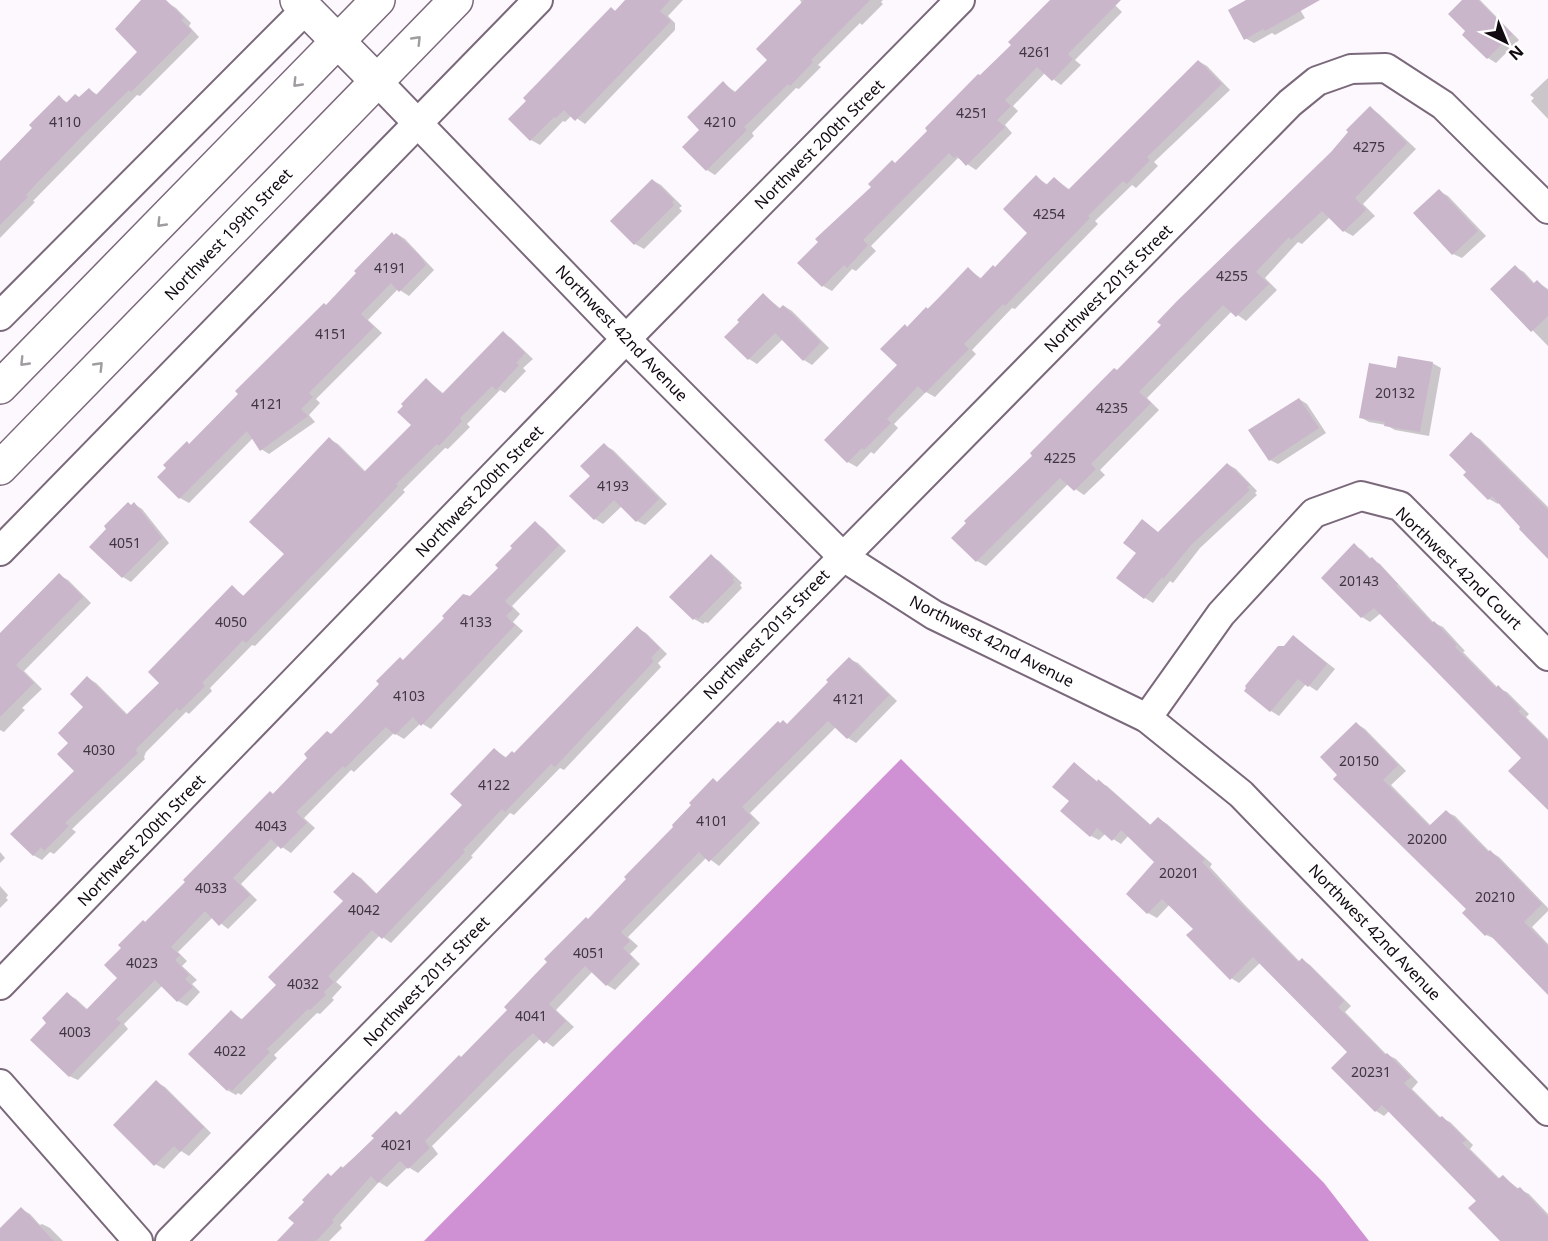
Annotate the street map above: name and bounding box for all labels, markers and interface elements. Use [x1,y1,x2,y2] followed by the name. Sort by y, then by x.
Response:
[1476,12,1536,72] north arrow
[409,37,420,48] one-way arrow
[1504,40,1528,65] text: N
[1019,42,1051,61] house number: 4261
[749,74,889,214] street label: Northwest 200th Street
[293,77,304,87] one-way arrow
[956,103,988,122] house number: 4251
[49,112,81,131] house number: 4110
[704,112,736,131] house number: 4210
[1353,137,1385,156] house number: 4275
[159,163,297,305] street label: Northwest 199th Street
[1033,204,1065,223] house number: 4254
[157,215,168,226] one-way arrow
[1039,219,1177,357] street label: Northwest 201st Street
[374,258,406,277] house number: 4191
[551,260,693,406] street label: Northwest 42nd Avenue
[1216,266,1248,285] house number: 4255
[315,324,347,343] house number: 4151
[21,354,32,365] one-way arrow
[92,362,103,373] one-way arrow
[1375,383,1415,402] house number: 20132
[251,394,283,413] house number: 4121
[1096,398,1128,417] house number: 4235
[410,420,548,562] street label: Northwest 200th Street
[1044,448,1076,467] house number: 4225
[597,476,629,495] house number: 4193
[1391,502,1527,634] street label: Northwest 42nd Court
[109,533,141,552] house number: 4051
[698,564,834,704] street label: Northwest 201st Street
[1339,571,1379,590] house number: 20143
[906,590,1078,692] street label: Northwest 42nd Avenue
[215,612,247,631] house number: 4050
[460,612,492,631] house number: 4133
[393,686,425,705] house number: 4103
[833,689,865,708] house number: 4121
[83,740,115,759] house number: 4030
[1339,751,1379,770] house number: 20150
[72,769,210,911] street label: Northwest 200th Street
[478,775,510,794] house number: 4122
[696,811,728,830] house number: 4101
[255,816,287,835] house number: 4043
[1407,829,1447,848] house number: 20200
[1304,859,1446,1005] street label: Northwest 42nd Avenue
[1159,863,1199,882] house number: 20201
[195,878,227,897] house number: 4033
[1475,887,1515,906] house number: 20210
[348,900,380,919] house number: 4042
[358,911,494,1051] street label: Northwest 201st Street
[573,943,605,962] house number: 4051
[126,953,158,972] house number: 4023
[287,974,319,993] house number: 4032
[515,1006,547,1025] house number: 4041
[59,1022,91,1041] house number: 4003
[214,1041,246,1060] house number: 4022
[1351,1062,1391,1081] house number: 20231
[381,1135,413,1154] house number: 4021

